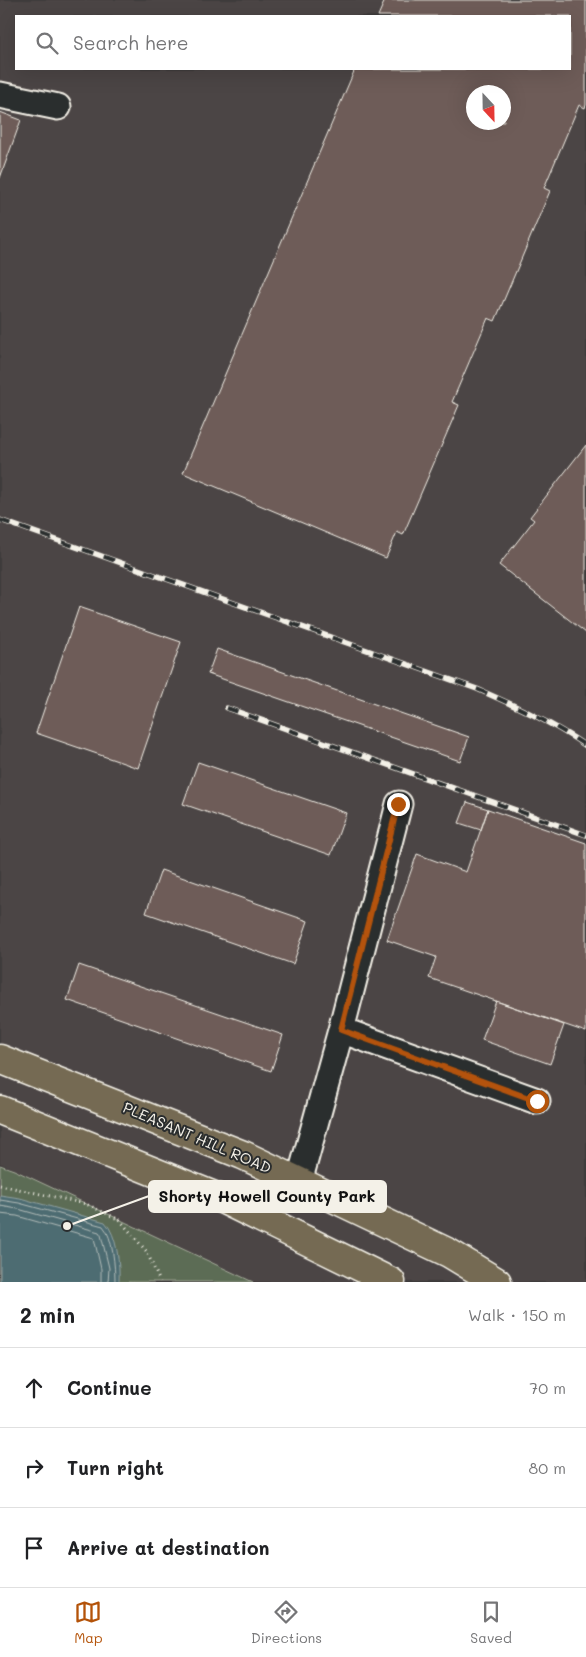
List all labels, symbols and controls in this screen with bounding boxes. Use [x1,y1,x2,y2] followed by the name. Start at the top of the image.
[15,15,571,70] search box
[33,29,61,57] icon: search
[73,30,189,55] text: Search here
[466,85,511,130] north arrow
[387,793,410,816] route end
[526,1090,549,1113] route start
[120,1097,275,1177] street label: PLEASANT HILL ROAD
[149,1181,386,1212] callout: Shorty Howell County Park
[159,1185,375,1206] text: Shorty Howell County Park
[20,1301,75,1328] text: 2 min
[468,1304,566,1325] text: Walk · 150 m
[20,1374,48,1402] icon: ahead
[67,1375,152,1400] text: Continue
[529,1377,566,1398] text: 70 m
[20,1454,48,1482] icon: right
[67,1455,164,1480] text: Turn right
[529,1457,566,1478] text: 80 m
[20,1534,48,1562] icon: arrive
[67,1535,270,1560] text: Arrive at destination
[74,1598,103,1647] tab: Map
[251,1598,322,1647] tab: Directions
[470,1598,512,1647] tab: Saved

